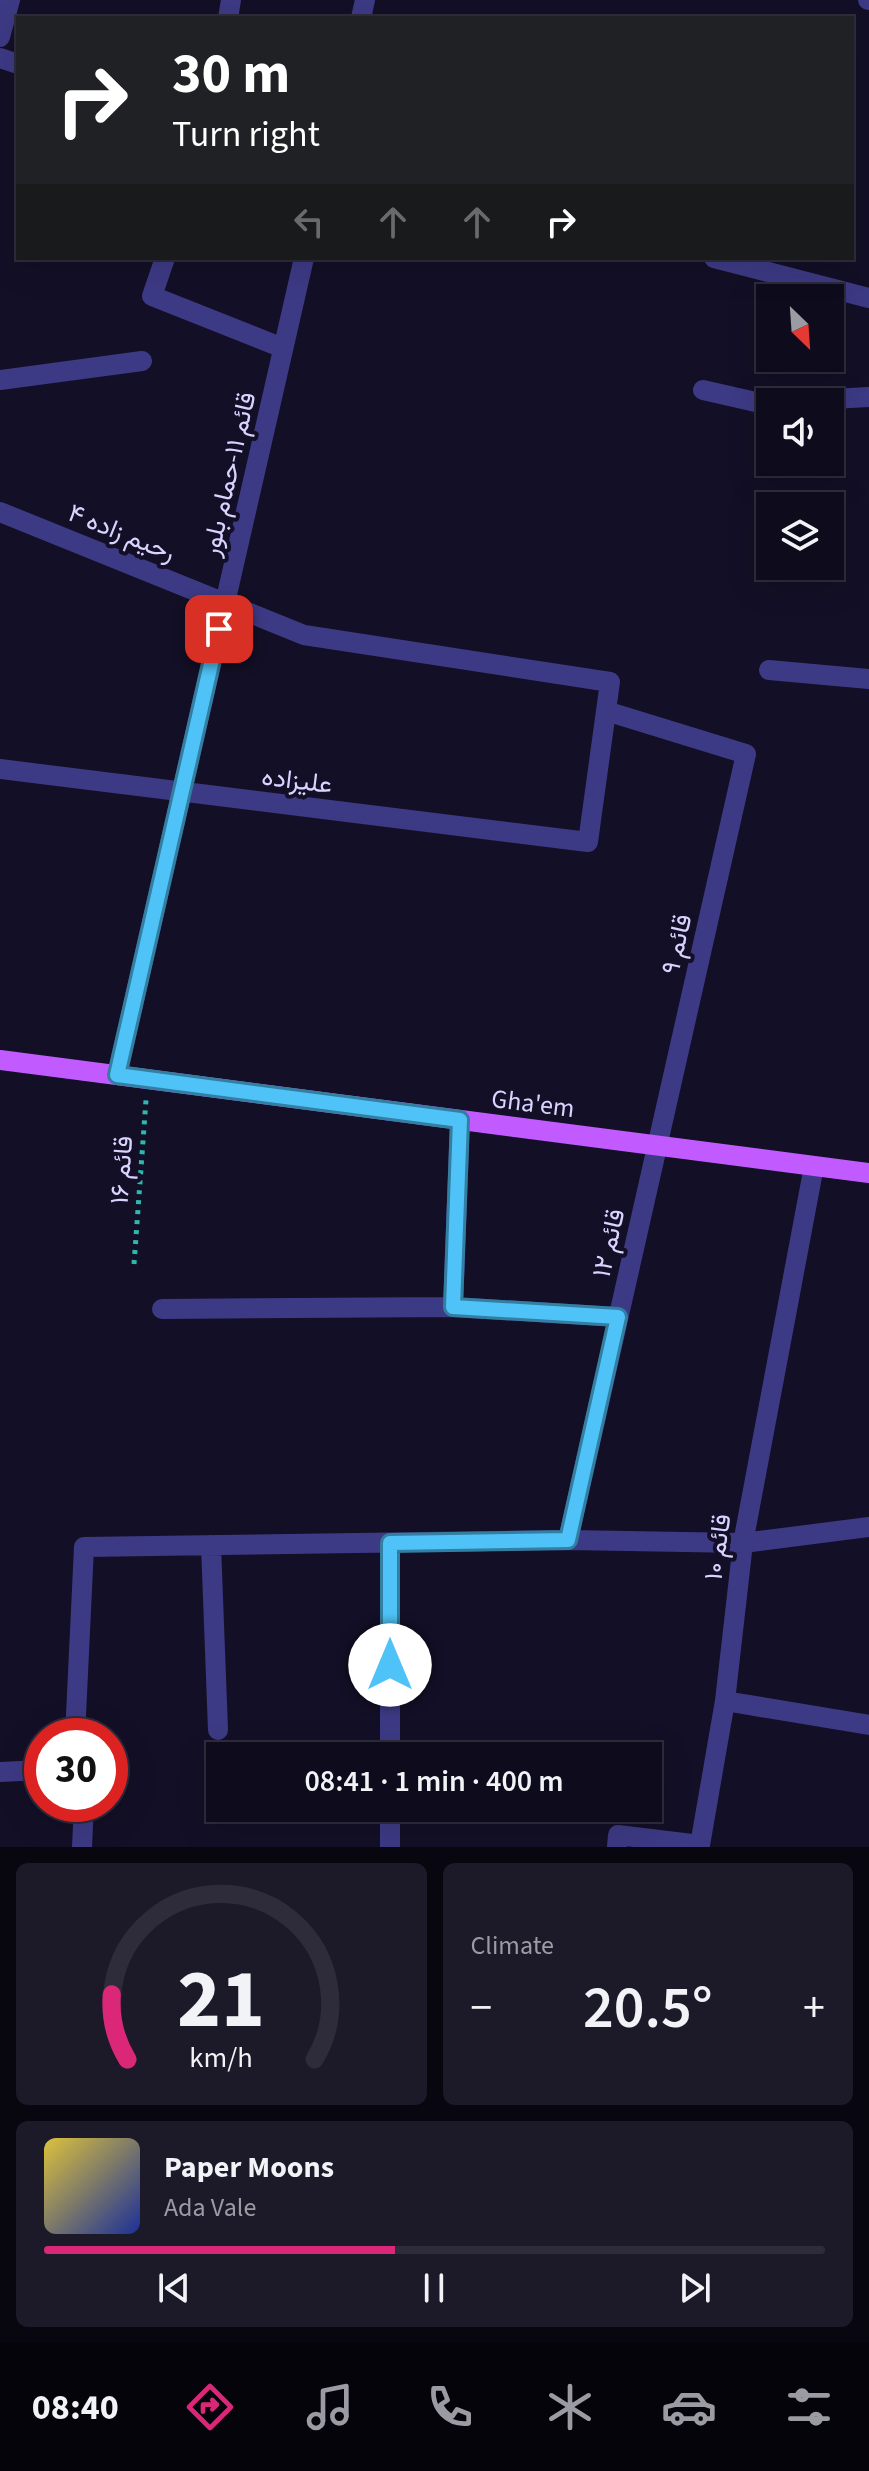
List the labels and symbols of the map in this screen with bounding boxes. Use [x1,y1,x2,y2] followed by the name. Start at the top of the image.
[756,284,844,372] north arrow
[191,388,265,561] street label: قائم ۱۱-حمام بلور
[62,494,181,571] street label: رحیم زاده ۴
[185,595,253,663] pin
[259,758,334,803] street label: علیزاده
[652,910,701,978] street label: قائم ۹
[489,1080,577,1127] street label: Gha'em
[101,1135,142,1205] street label: قائم ۱۶
[583,1205,634,1281] street label: قائم ۱۲
[695,1511,740,1583] street label: قائم ۱۰
[348,1623,432,1707] position arrow
[24,1718,128,1822] speed limit sign: 30

